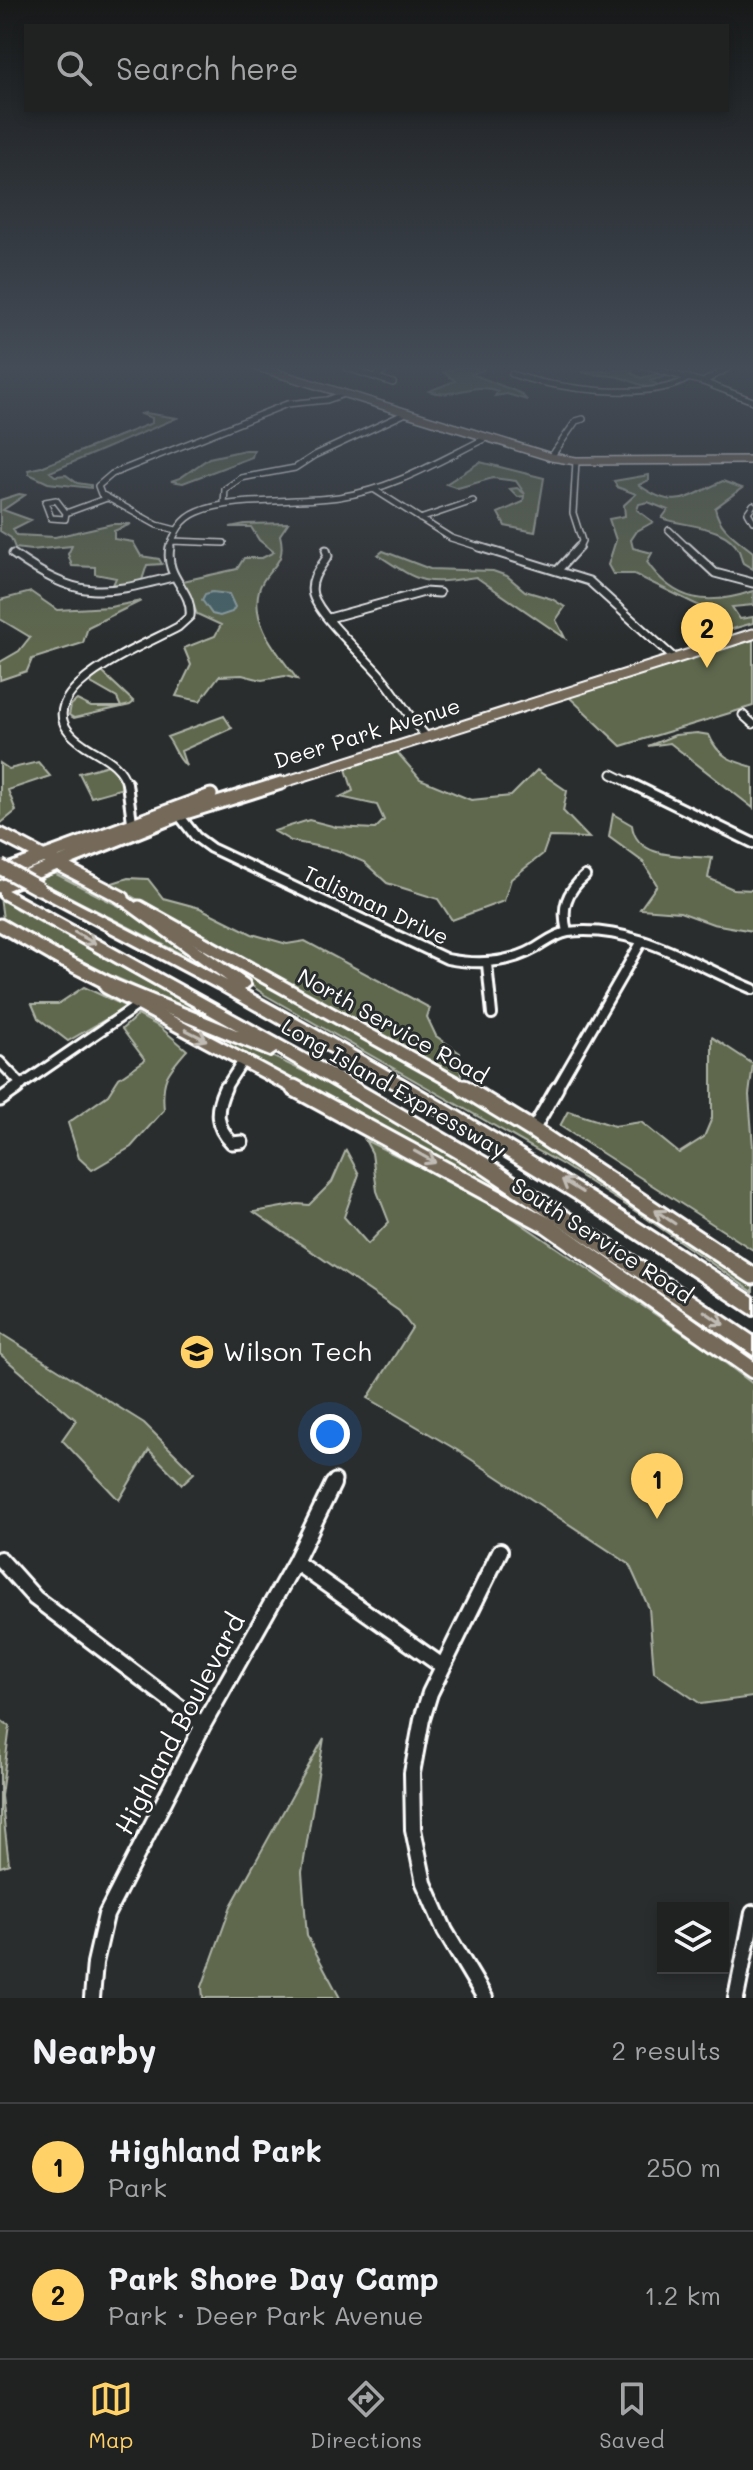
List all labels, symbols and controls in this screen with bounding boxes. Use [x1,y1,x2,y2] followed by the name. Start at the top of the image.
[24,24,729,112] search box
[52,46,96,90] icon: search
[116,48,299,88] text: Search here
[681,602,733,668] pin: 2
[270,690,464,775] street label: Deer Park Avenue
[299,858,454,951] street label: Talisman Drive
[72,931,96,946] one-way arrow
[293,961,494,1090] street label: North Service Road
[277,1011,512,1164] street label: Long Island Expressway
[184,1027,208,1043] one-way arrow
[413,1150,437,1166] one-way arrow
[506,1170,698,1309] street label: South Service Road
[561,1178,583,1195] one-way arrow
[654,1209,676,1226] one-way arrow
[702,1310,724,1326] one-way arrow
[178,1333,216,1371] school or university icon: Wilson Tech
[223,1334,372,1368] place label: Wilson Tech
[310,1414,350,1454] your location
[631,1453,683,1519] pin: 1
[106,1607,252,1840] street label: Highland Boulevard
[657,1902,729,1974] map controls
[657,1902,729,1974] button: layers
[32,2028,157,2073] text: Nearby
[612,2033,721,2067] text: 2 results
[108,2130,322,2170] text: Highland Park
[52,2150,64,2184] text: 1
[646,2150,721,2184] text: 250 m
[108,2170,167,2204] text: Park
[108,2258,439,2298] text: Park Shore Day Camp
[51,2278,65,2312] text: 2
[644,2278,721,2312] text: 1.2 km
[108,2298,424,2332] text: Park · Deer Park Avenue
[89,2377,133,2454] tab: Map
[310,2377,422,2454] tab: Directions
[599,2377,664,2454] tab: Saved

